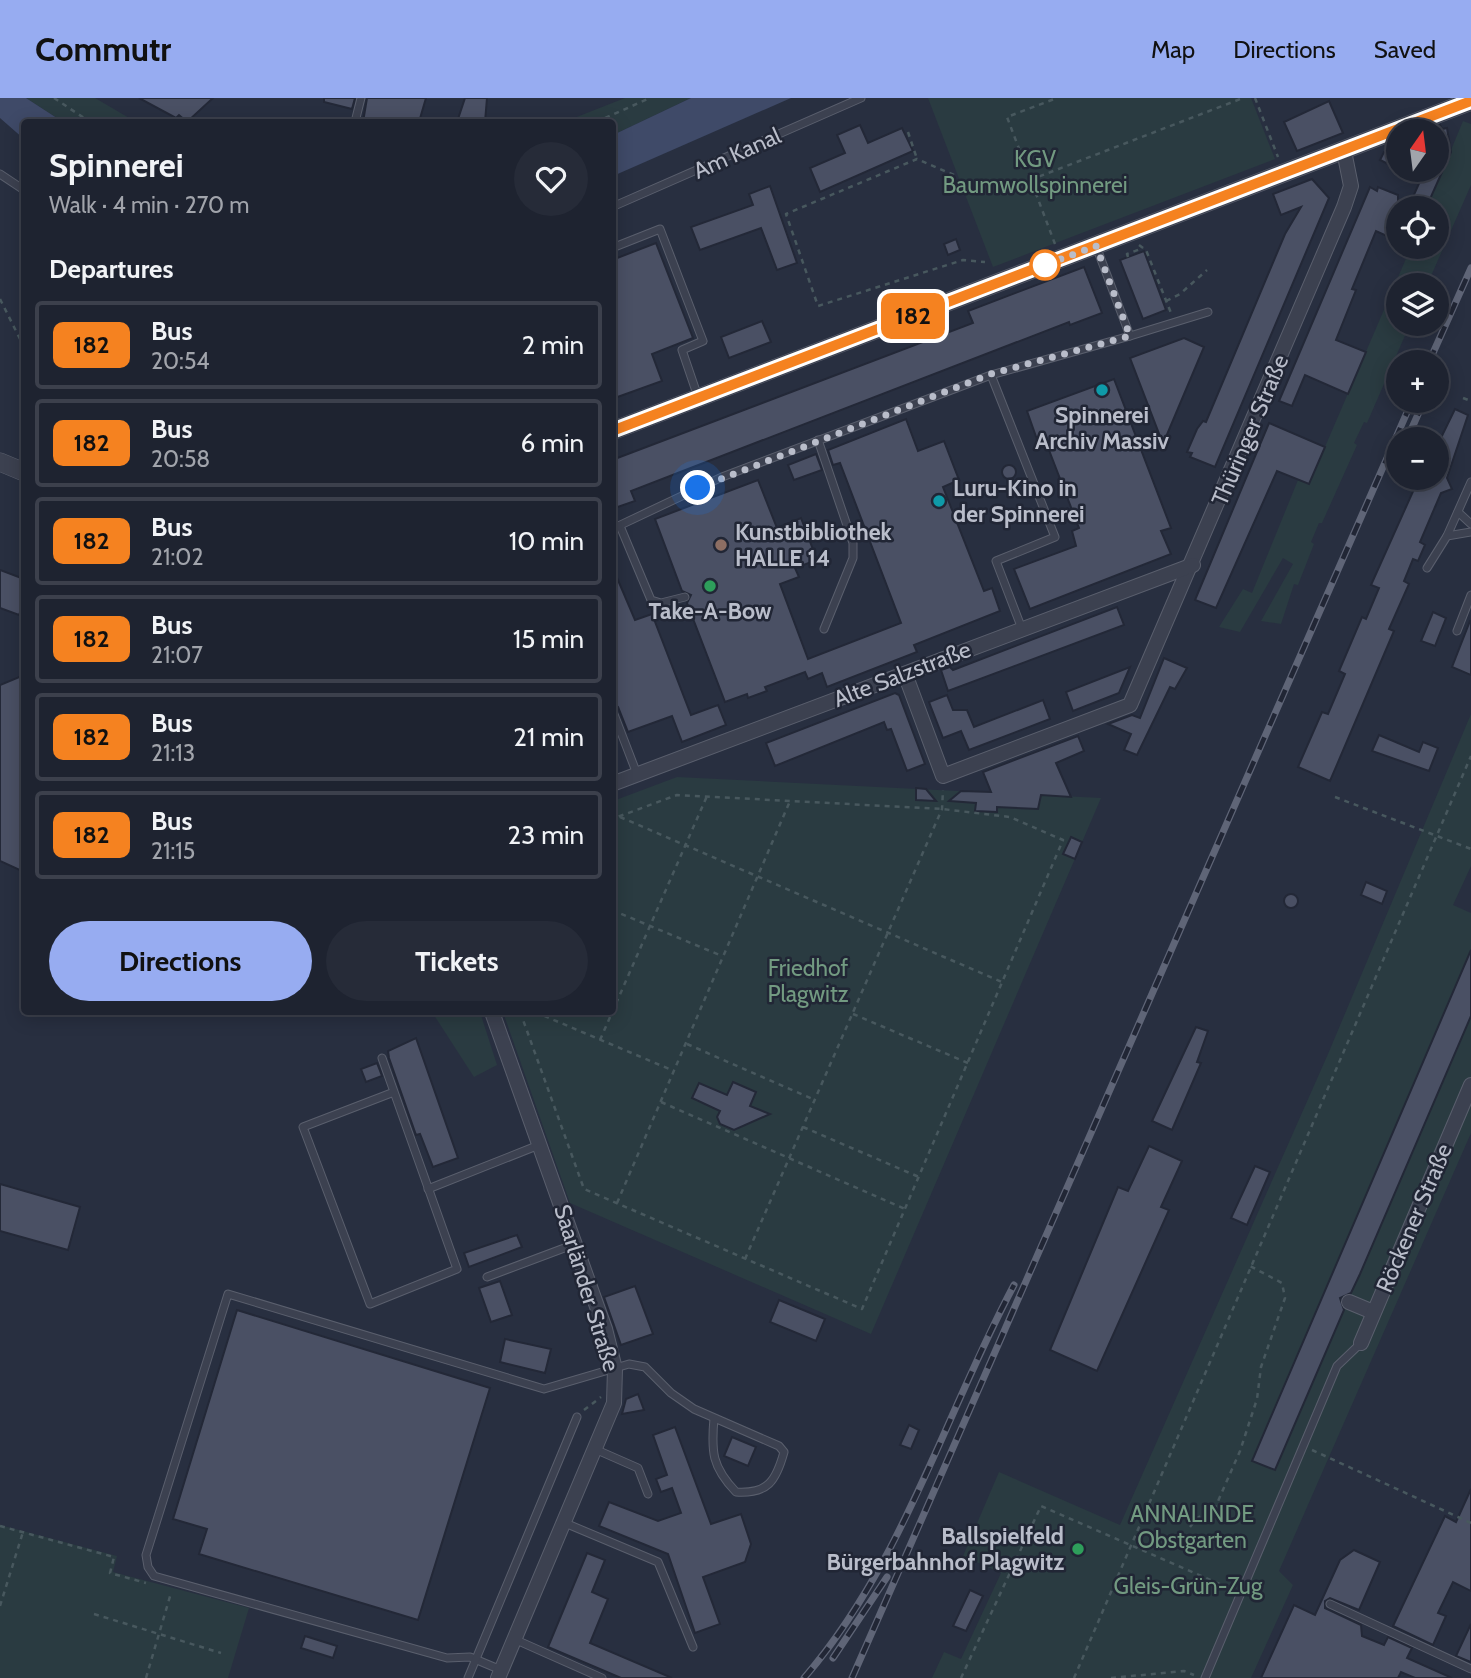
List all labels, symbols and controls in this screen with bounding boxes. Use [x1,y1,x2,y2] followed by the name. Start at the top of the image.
[35,29,171,69] text: Commutr
[1151,35,1195,64] text: Map
[1233,35,1336,64] text: Directions
[1374,35,1436,64] text: Saved
[1386,119,1449,182] north arrow
[1386,119,1449,490] map controls
[689,121,786,185] street label: Am Kanal
[514,142,588,216] button: heart
[49,145,184,185] text: Spinnerei
[942,145,1128,199] park label: KGV Baumwollspinnerei
[49,191,249,219] text: Walk · 4 min · 270 m
[1386,196,1449,259] button: locate
[1030,250,1060,280] unlabelled marker
[49,253,173,285] text: Departures
[1386,273,1449,336] button: layers
[873,293,953,339] line badge: 182
[895,301,931,330] text: 182
[151,315,192,347] text: Bus
[522,329,584,361] text: 2 min
[73,330,110,359] text: 182
[151,347,210,375] text: 20:54
[1206,350,1294,510] street label: Thüringer Straße
[1386,350,1449,413] button: +
[1094,382,1110,398] marker: Spinnerei Archiv Massiv
[1035,401,1170,455] place label: Spinnerei Archiv Massiv
[151,413,192,445] text: Bus
[521,427,584,459] text: 6 min
[1386,427,1449,490] button: −
[73,428,110,457] text: 182
[151,445,210,473] text: 20:58
[680,470,715,505] your location
[953,474,1085,528] place label: Luru-Kino in der Spinnerei
[931,493,947,509] marker: Luru-Kino in der Spinnerei
[151,511,192,543] text: Bus
[735,518,892,572] place label: Kunstbibliothek HALLE 14
[509,525,584,557] text: 10 min
[73,526,110,555] text: 182
[713,537,729,553] marker: Kunstbibliothek HALLE 14
[151,543,203,571] text: 21:02
[702,578,718,594] marker: Take-A-Bow
[648,597,772,625] place label: Take-A-Bow
[151,609,192,641] text: Bus
[513,623,584,655] text: 15 min
[73,624,110,653] text: 182
[829,635,975,713] street label: Alte Salzstraße
[151,641,203,669] text: 21:07
[151,707,192,739] text: Bus
[513,721,584,753] text: 21 min
[73,722,110,751] text: 182
[151,739,195,767] text: 21:13
[151,805,192,837] text: Bus
[508,819,584,851] text: 23 min
[73,820,110,849] text: 182
[151,837,195,865] text: 21:15
[49,921,312,1001] button: Directions
[326,921,588,1001] button: Tickets
[767,954,849,1008] park label: Friedhof Plagwitz
[1370,1139,1458,1297] street label: Röckener Straße
[548,1201,626,1375] street label: Saarländer Straße
[1130,1500,1254,1554] park label: ANNALINDE Obstgarten
[826,1522,1064,1576] place label: Ballspielfeld Bürgerbahnhof Plagwitz
[1070,1541,1086,1557] marker: Ballspielfeld Bürgerbahnhof Plagwitz
[1114,1572,1263,1600] park label: Gleis-Grün-Zug

